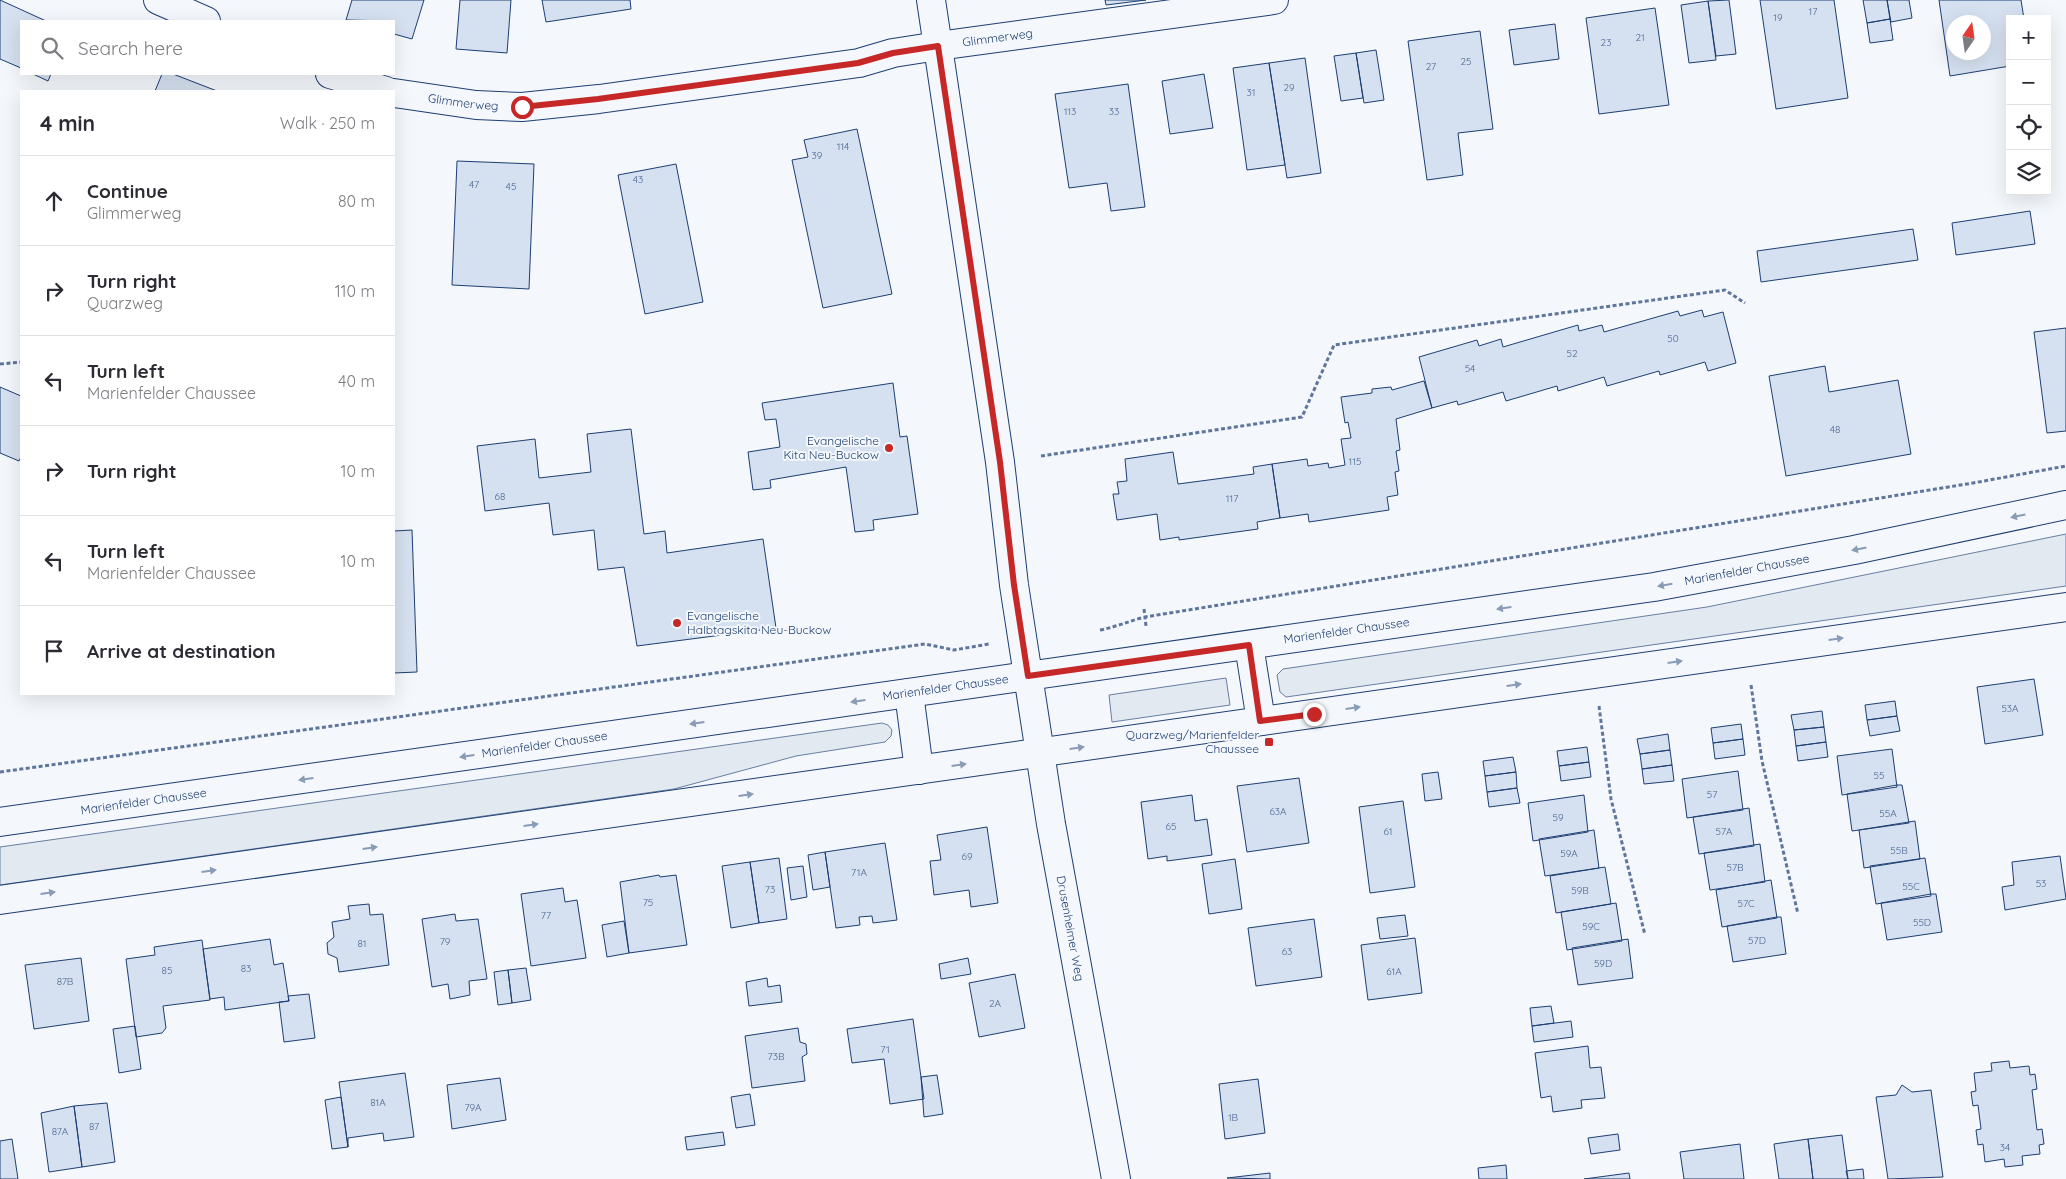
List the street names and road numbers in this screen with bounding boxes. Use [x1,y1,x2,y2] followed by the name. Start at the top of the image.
[961,25,1034,50] street label: Glimmerweg
[427,90,499,113] street label: Glimmerweg
[1683,550,1811,588] street label: Marienfelder Chaussee
[1283,614,1411,647] street label: Marienfelder Chaussee
[882,671,1010,704] street label: Marienfelder Chaussee
[481,728,609,760] street label: Marienfelder Chaussee
[80,785,208,817] street label: Marienfelder Chaussee
[1054,874,1088,982] street label: Drusenheimer Weg

